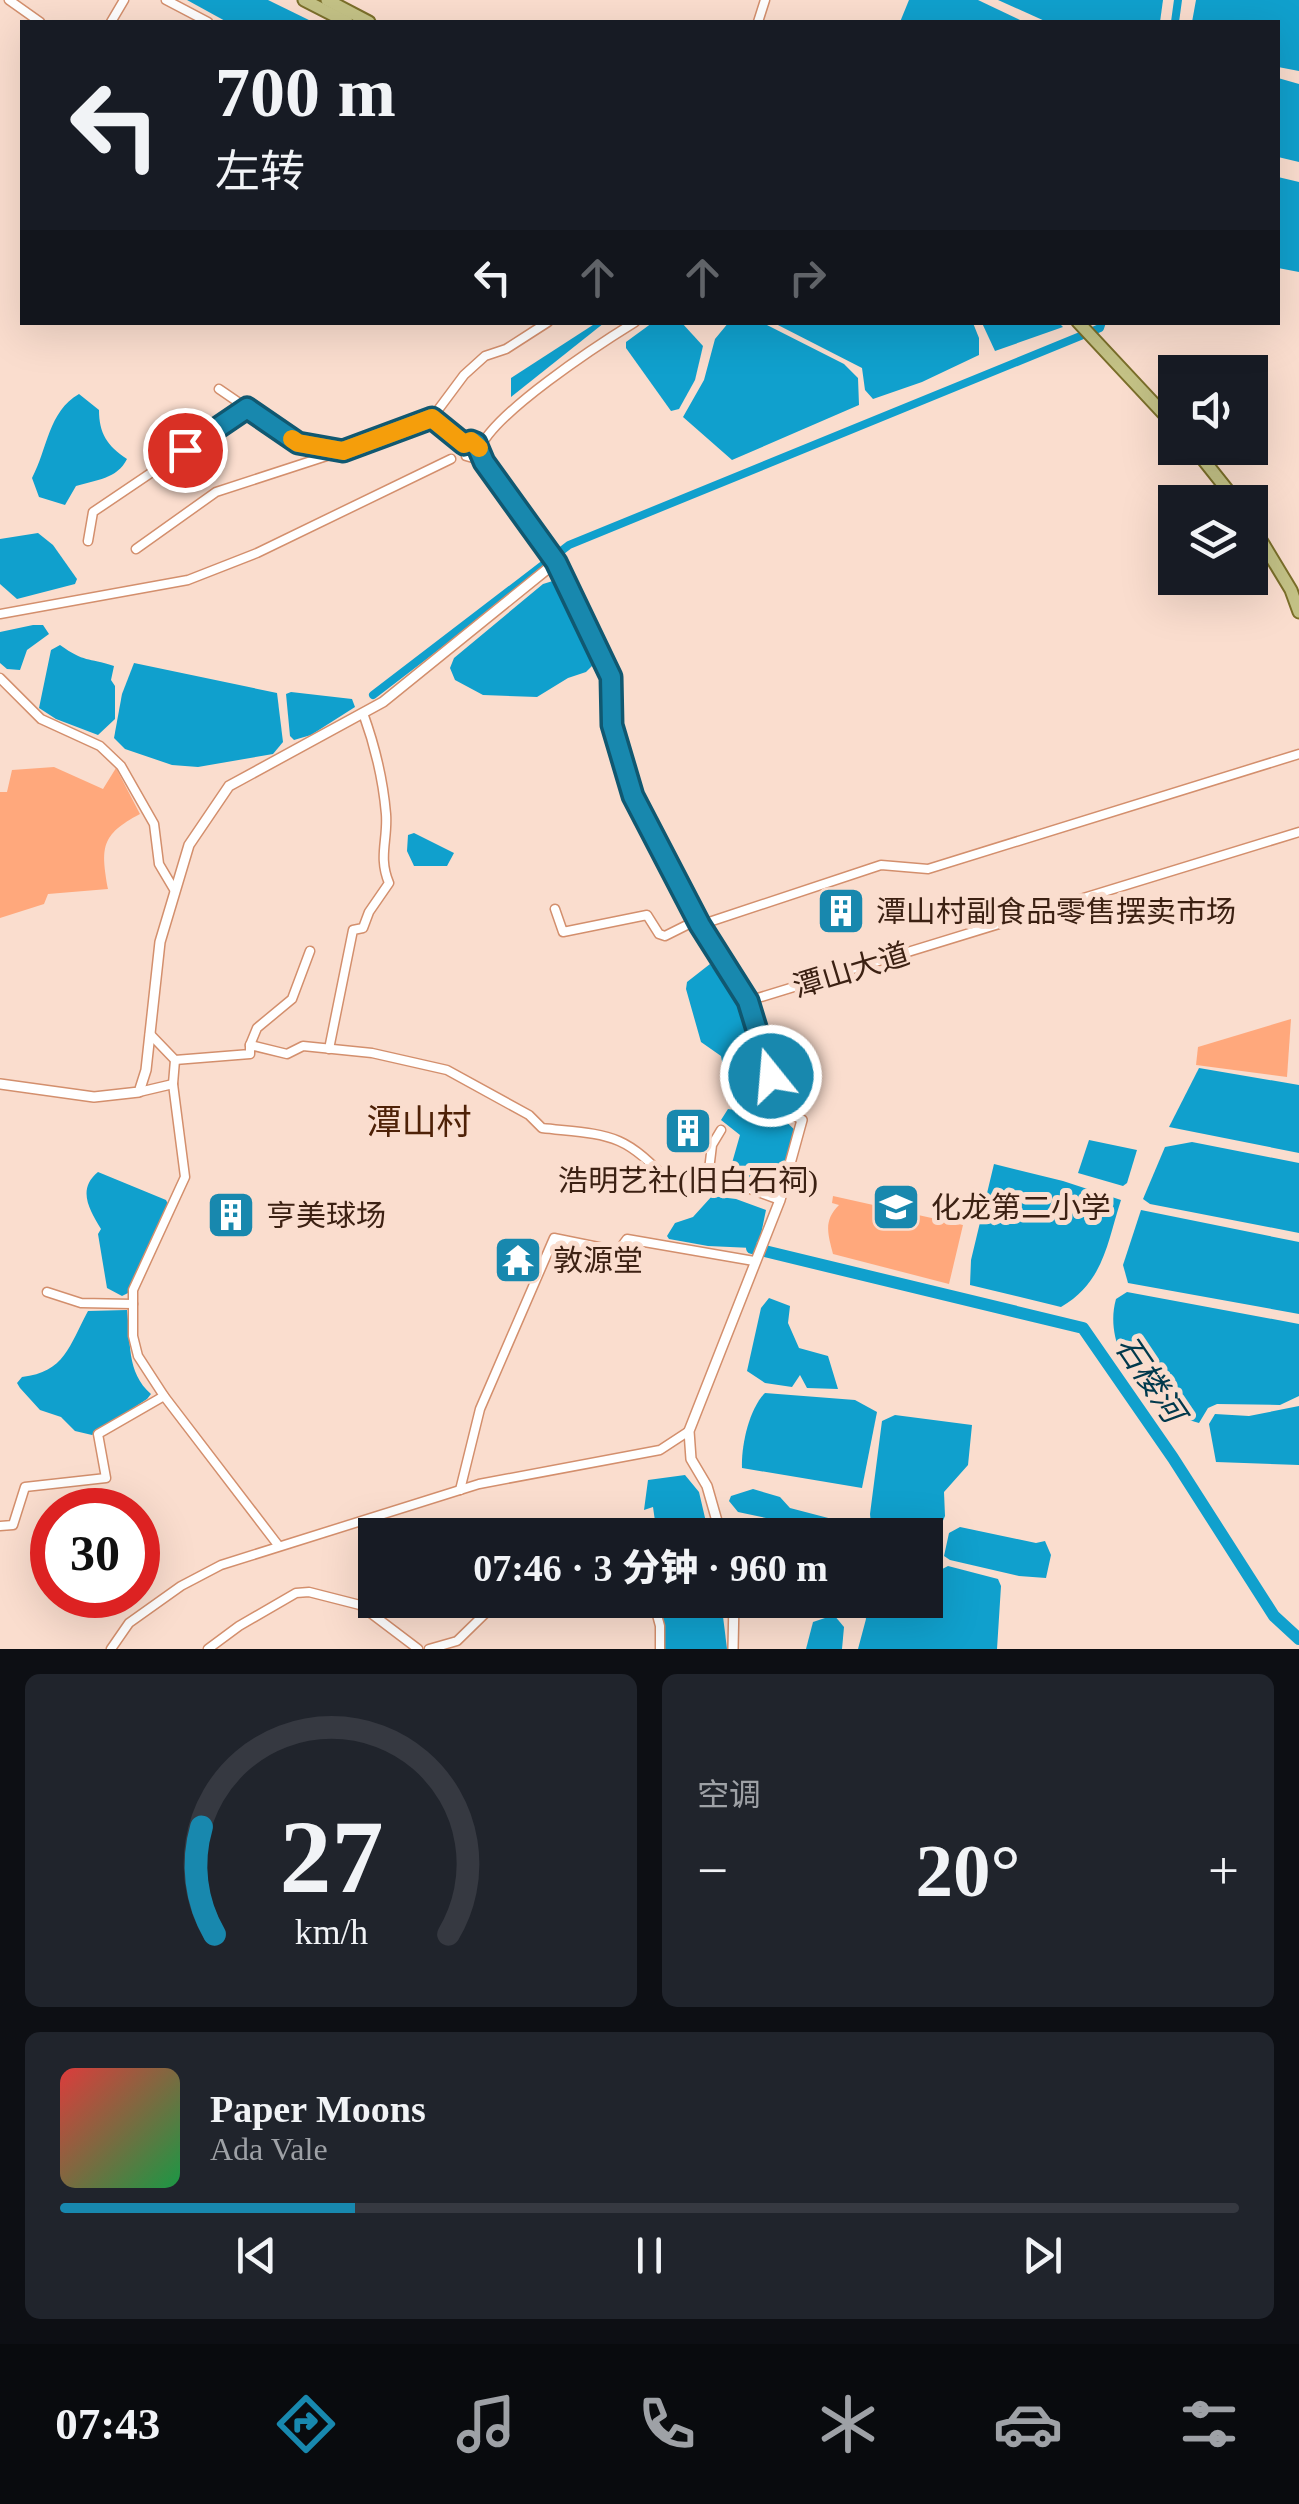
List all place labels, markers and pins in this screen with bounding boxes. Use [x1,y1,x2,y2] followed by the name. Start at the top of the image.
[143,408,228,493] pin
[815,885,867,937] building icon: 潭山村副食品零售摆卖市场
[876,895,1236,928] place label: 潭山村副食品零售摆卖市场
[662,1105,714,1157] building icon: 浩明艺社(旧白石祠)
[558,1164,818,1198] place label: 浩明艺社(旧白石祠)
[870,1181,922,1233] school or university icon: 化龙第二小学
[205,1189,257,1241] building icon: 亨美球场
[931,1191,1111,1224] place label: 化龙第二小学
[266,1199,386,1232] place label: 亨美球场
[492,1234,544,1286] temple icon: 敦源堂
[553,1244,643,1277] place label: 敦源堂

